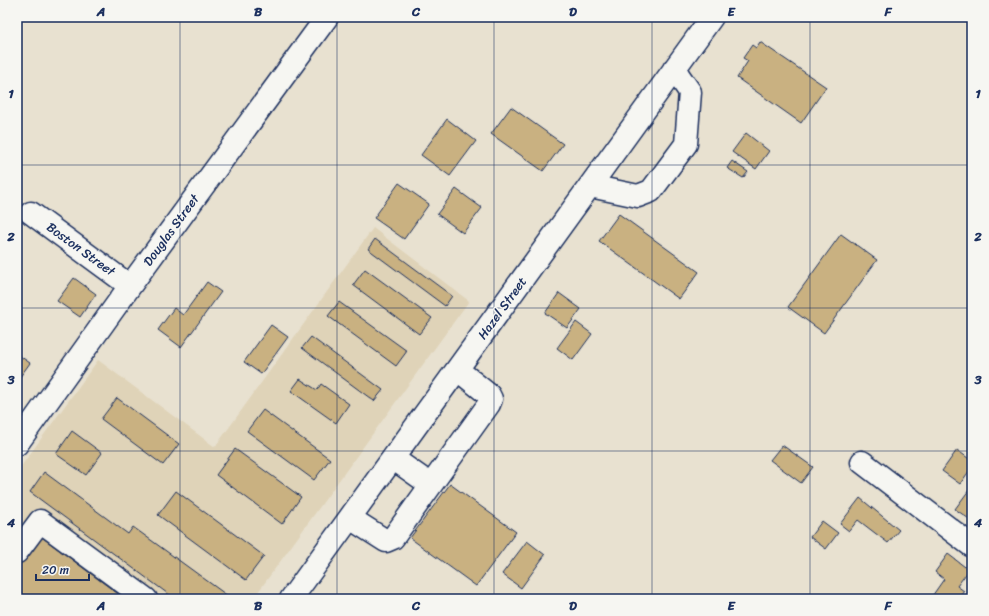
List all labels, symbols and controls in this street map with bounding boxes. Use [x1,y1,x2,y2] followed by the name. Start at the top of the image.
[96,0,105,23] text: A
[254,0,263,23] text: B
[411,0,421,23] text: C
[569,0,577,23] text: D
[727,0,736,23] text: E
[883,0,892,23] text: F
[8,82,14,105] text: 1
[975,82,981,105] text: 1
[137,188,206,271] street label: Douglas Street
[42,216,121,283] street label: Boston Street
[6,225,15,248] text: 2
[973,225,982,248] text: 2
[471,271,533,344] street label: Hazel Street
[6,368,15,391] text: 3
[973,368,982,391] text: 3
[6,511,16,534] text: 4
[973,511,983,534] text: 4
[36,556,89,582] scale bar
[42,559,69,581] text: 20 m
[96,594,105,616] text: A
[254,594,263,616] text: B
[411,594,421,616] text: C
[569,594,577,616] text: D
[727,594,736,616] text: E
[883,594,892,616] text: F

